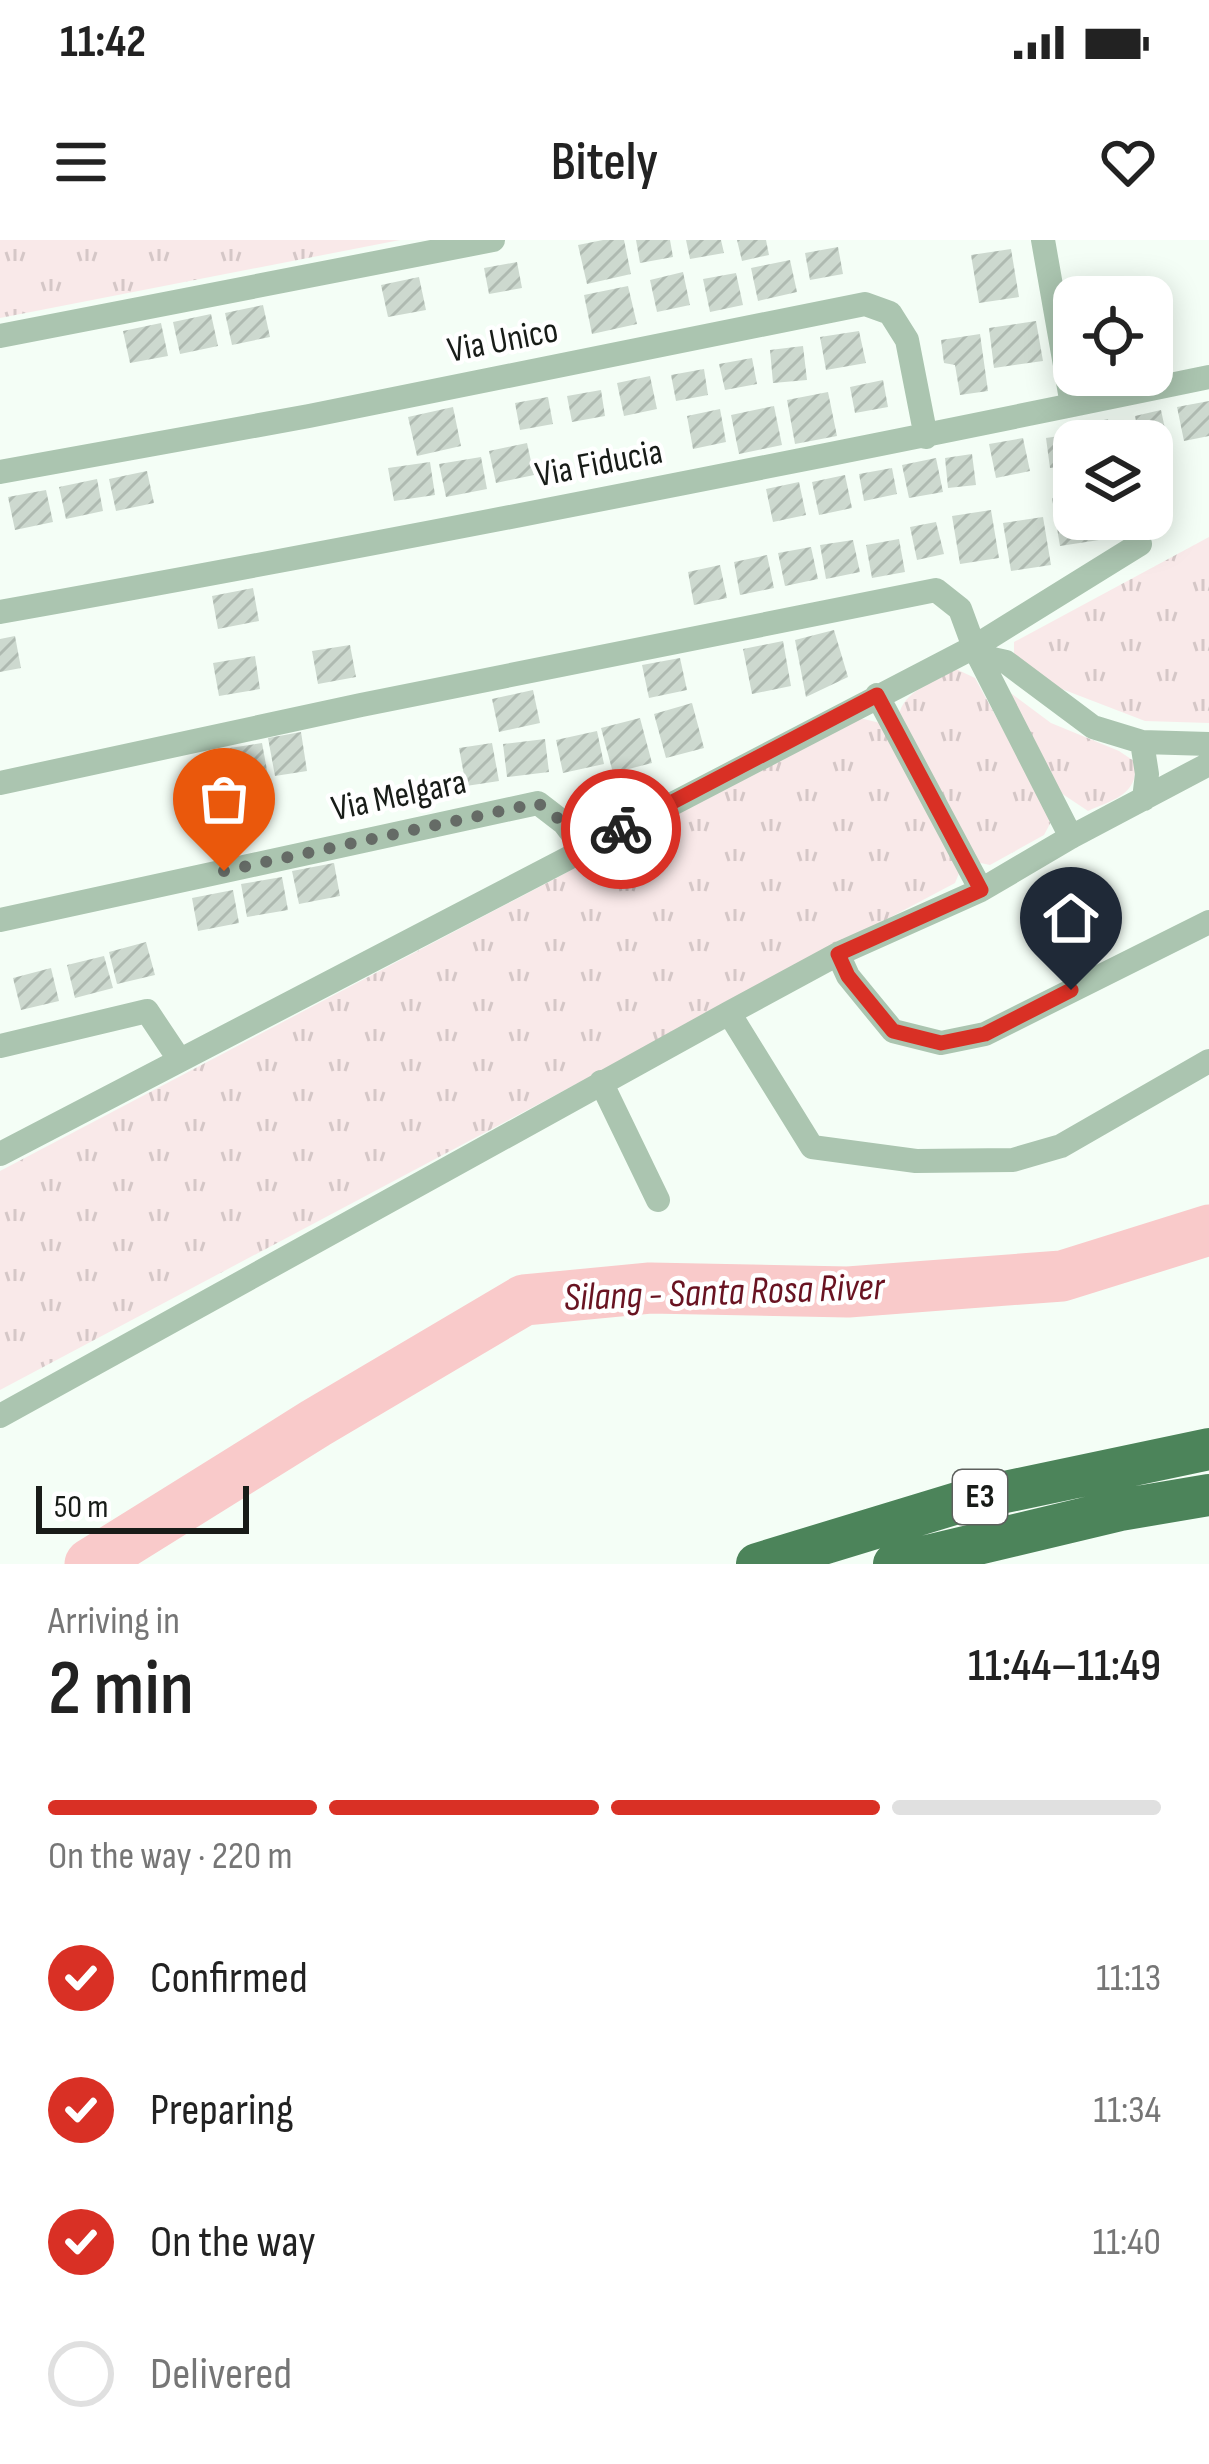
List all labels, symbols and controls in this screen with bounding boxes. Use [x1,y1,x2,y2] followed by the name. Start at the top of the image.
[60,15,146,70] text: 11:42
[48,129,114,195] icon: menu
[1095,129,1161,195] icon: heart
[551,130,658,195] text: Bitely
[1053,276,1173,540] map controls
[1053,276,1173,396] button: locate
[444,309,562,373] street label: Via Unico
[1053,420,1173,540] button: layers
[532,431,666,497] street label: Via Fiducia
[173,748,275,871] pin
[328,761,470,831] street label: Via Melgara
[191,766,257,832] icon: bag
[561,769,681,889] courier
[588,796,654,862] icon: bike
[1020,867,1122,990] pin
[1038,885,1104,951] icon: home
[563,1264,887,1322] water label: Silang - Santa Rosa River
[953,1470,1007,1524] road number: E3
[36,1480,249,1533] scale bar
[54,1487,108,1527] text: 50 m
[48,1598,180,1645] text: Arriving in
[968,1639,1161,1694] text: 11:44–11:49
[48,1643,194,1736] text: 2 min
[48,1833,293,1880] text: On the way · 220 m
[48,1945,114,2011] icon: check
[150,1951,308,2006] text: Confirmed
[1096,1955,1161,2002] text: 11:13
[48,2077,114,2143] icon: check
[150,2083,294,2138] text: Preparing
[1094,2087,1161,2134] text: 11:34
[48,2209,114,2275] icon: check
[150,2215,316,2270] text: On the way
[1093,2219,1161,2266] text: 11:40
[150,2347,292,2402] text: Delivered

